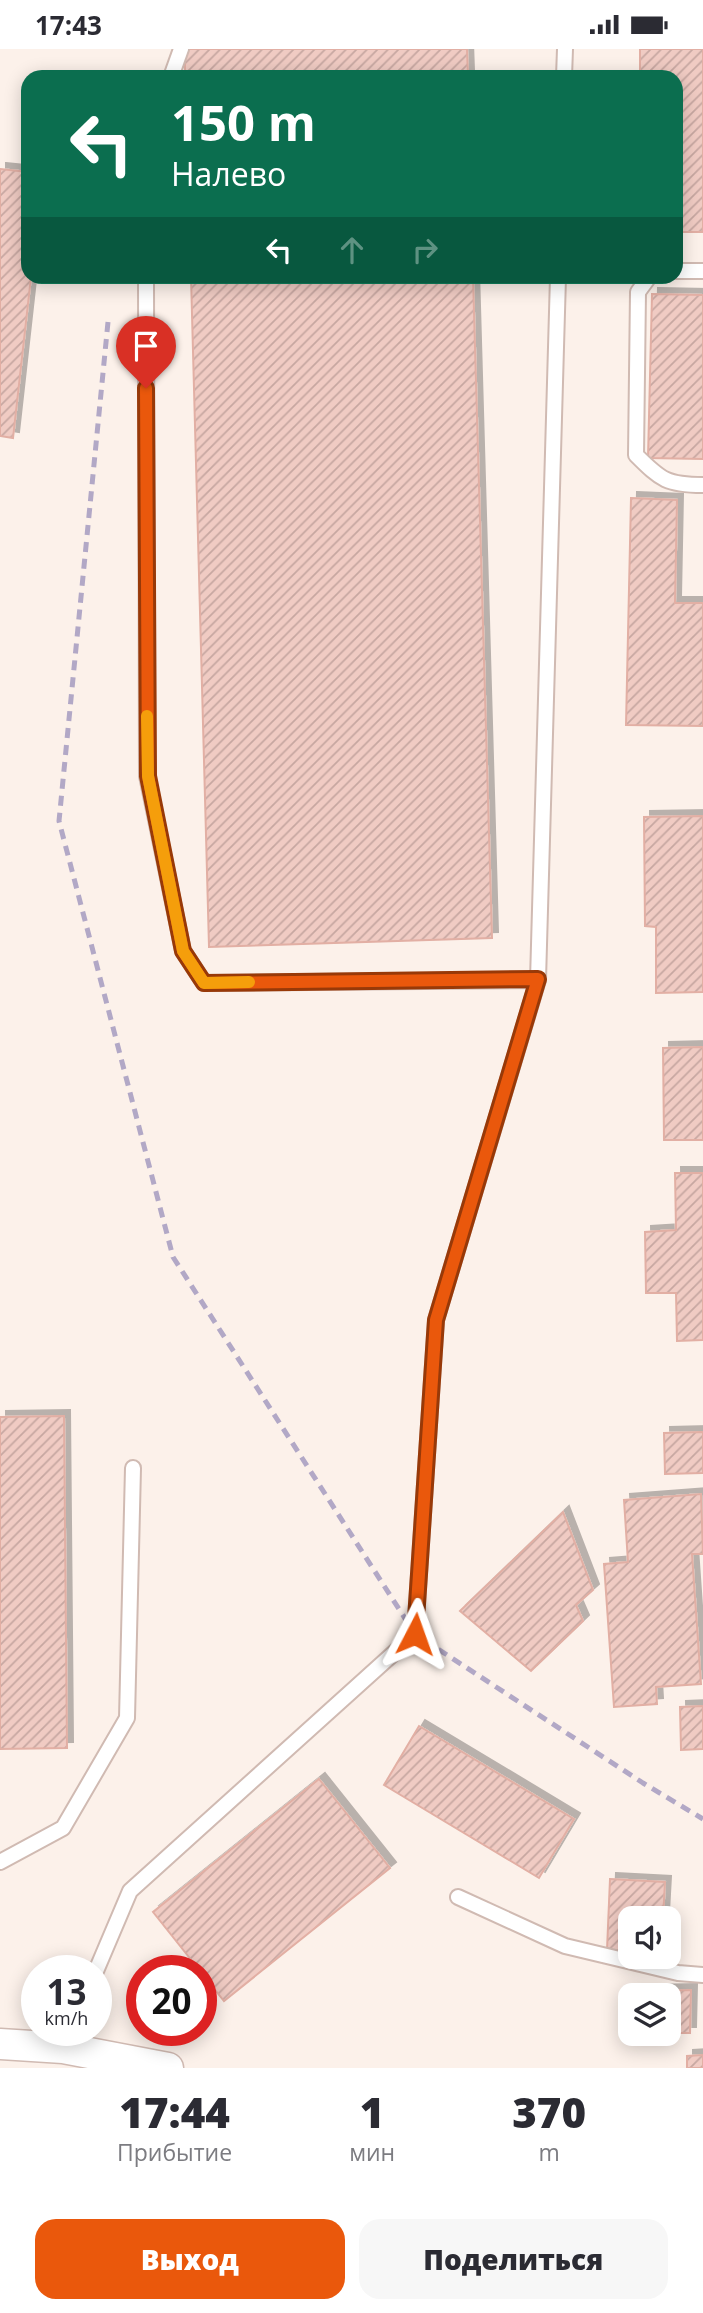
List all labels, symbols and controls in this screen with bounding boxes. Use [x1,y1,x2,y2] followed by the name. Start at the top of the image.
[35,7,102,43] text: 17:43
[171,89,316,155] text: 150 m
[56,98,147,189] icon: left
[171,152,286,195] text: Налево
[260,231,298,269] icon: left
[333,231,371,269] icon: ahead
[406,231,444,269] icon: right
[116,316,176,388] pin
[127,327,165,365] icon: arrive
[378,1597,452,1671] position arrow
[618,1906,681,2046] map controls
[618,1906,681,1969] button: sound
[126,1955,217,2046] speed limit sign: 20
[46,1968,87,2015] text: 13
[618,1983,681,2046] button: layers
[45,2006,88,2030] text: km/h
[119,2083,230,2140] text: 17:44
[360,2083,384,2140] text: 1
[512,2083,586,2140] text: 370
[117,2136,232,2168] text: Прибытие
[349,2136,395,2168] text: мин
[538,2136,560,2168] text: m
[35,2219,345,2299] button: Выход
[359,2219,668,2299] button: Поделиться

